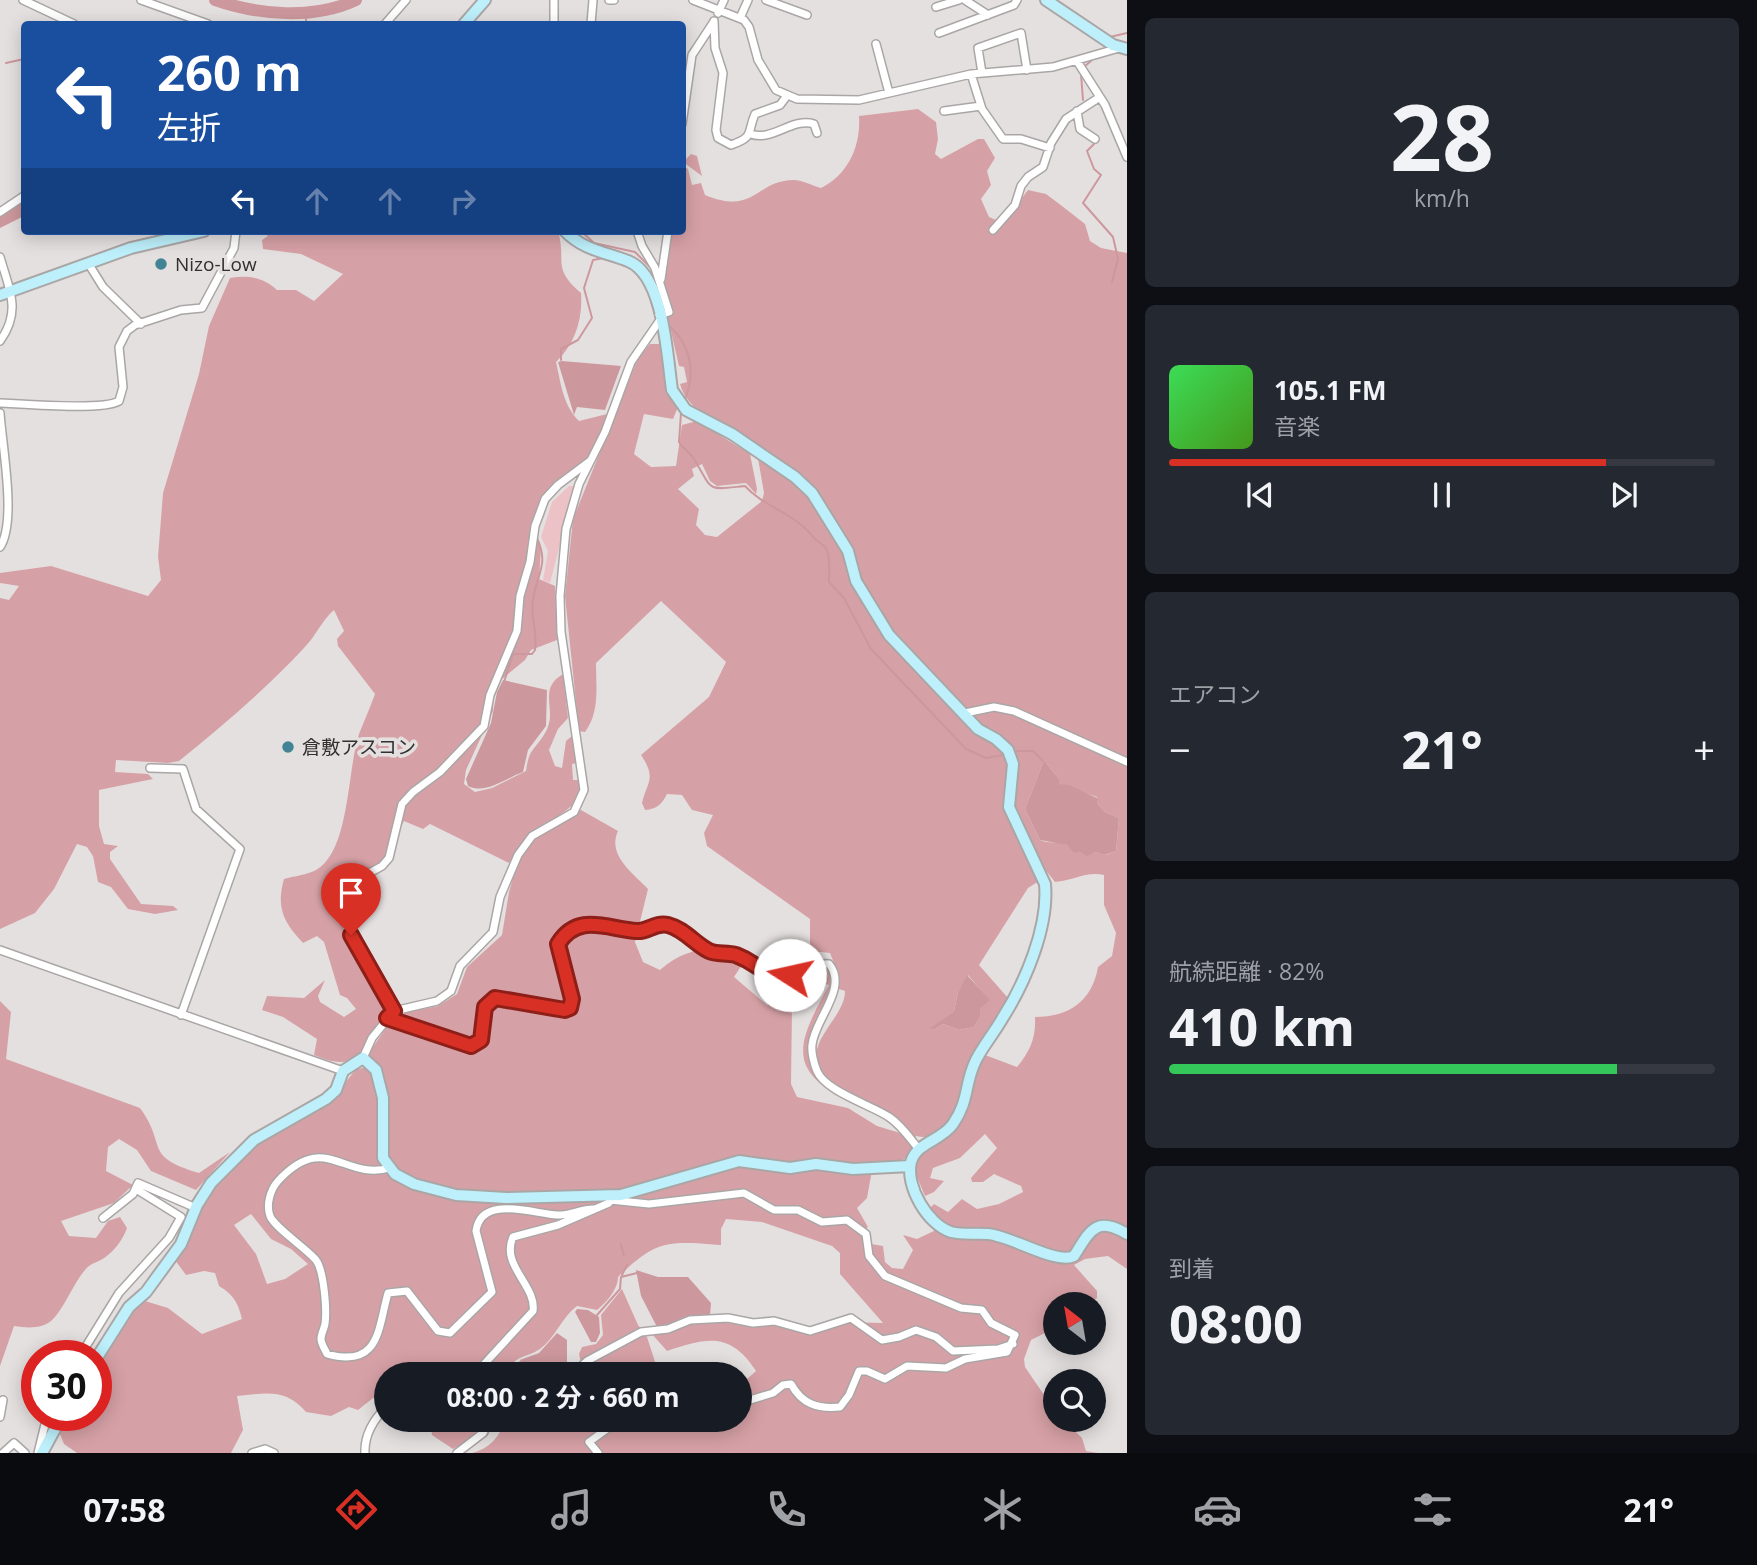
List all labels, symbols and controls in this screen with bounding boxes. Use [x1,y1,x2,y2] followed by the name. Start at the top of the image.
[157,39,302,105] text: 260 m
[42,49,133,140] icon: left
[1390,74,1494,198] text: 28
[157,105,221,148] text: 左折
[225,182,263,220] icon: left
[298,182,336,220] icon: ahead
[371,182,409,220] icon: ahead
[444,182,482,220] icon: right
[1414,182,1470,214] text: km/h
[175,251,257,277] place label: Nizo-Low
[153,256,169,272] marker: Nizo-Low
[1274,372,1386,408] text: 105.1 FM
[1274,410,1320,442] text: 音楽
[1241,476,1279,514] icon: previous
[1423,476,1461,514] icon: pause
[1605,476,1643,514] icon: next
[1169,678,1261,710] text: エアコン
[1401,713,1483,784] text: 21°
[1169,723,1191,775] text: −
[1693,723,1715,775] text: +
[302,734,416,760] place label: 倉敷アスコン
[280,739,296,755] marker: 倉敷アスコン
[321,863,381,935] pin
[332,874,370,912] icon: arrive
[753,938,827,1012] position arrow
[1169,955,1324,987] text: 航続距離 · 82%
[1169,990,1355,1061] text: 410 km
[1169,1252,1215,1284] text: 到着
[1169,1287,1303,1358] text: 08:00
[1043,1292,1106,1354] north arrow
[1043,1292,1106,1432] map controls
[21,1340,112,1431] speed limit sign: 30
[1043,1369,1106,1432] button: search
[446,1379,680,1415] text: 08:00 · 2 分 · 660 m
[332,1485,381,1534] icon: directions
[547,1485,596,1534] icon: music
[762,1485,811,1534] icon: phone
[978,1485,1027,1534] icon: climate
[1193,1485,1242,1534] icon: car
[1408,1485,1457,1534] icon: filters
[83,1488,165,1531] text: 07:58
[1624,1488,1674,1531] text: 21°

